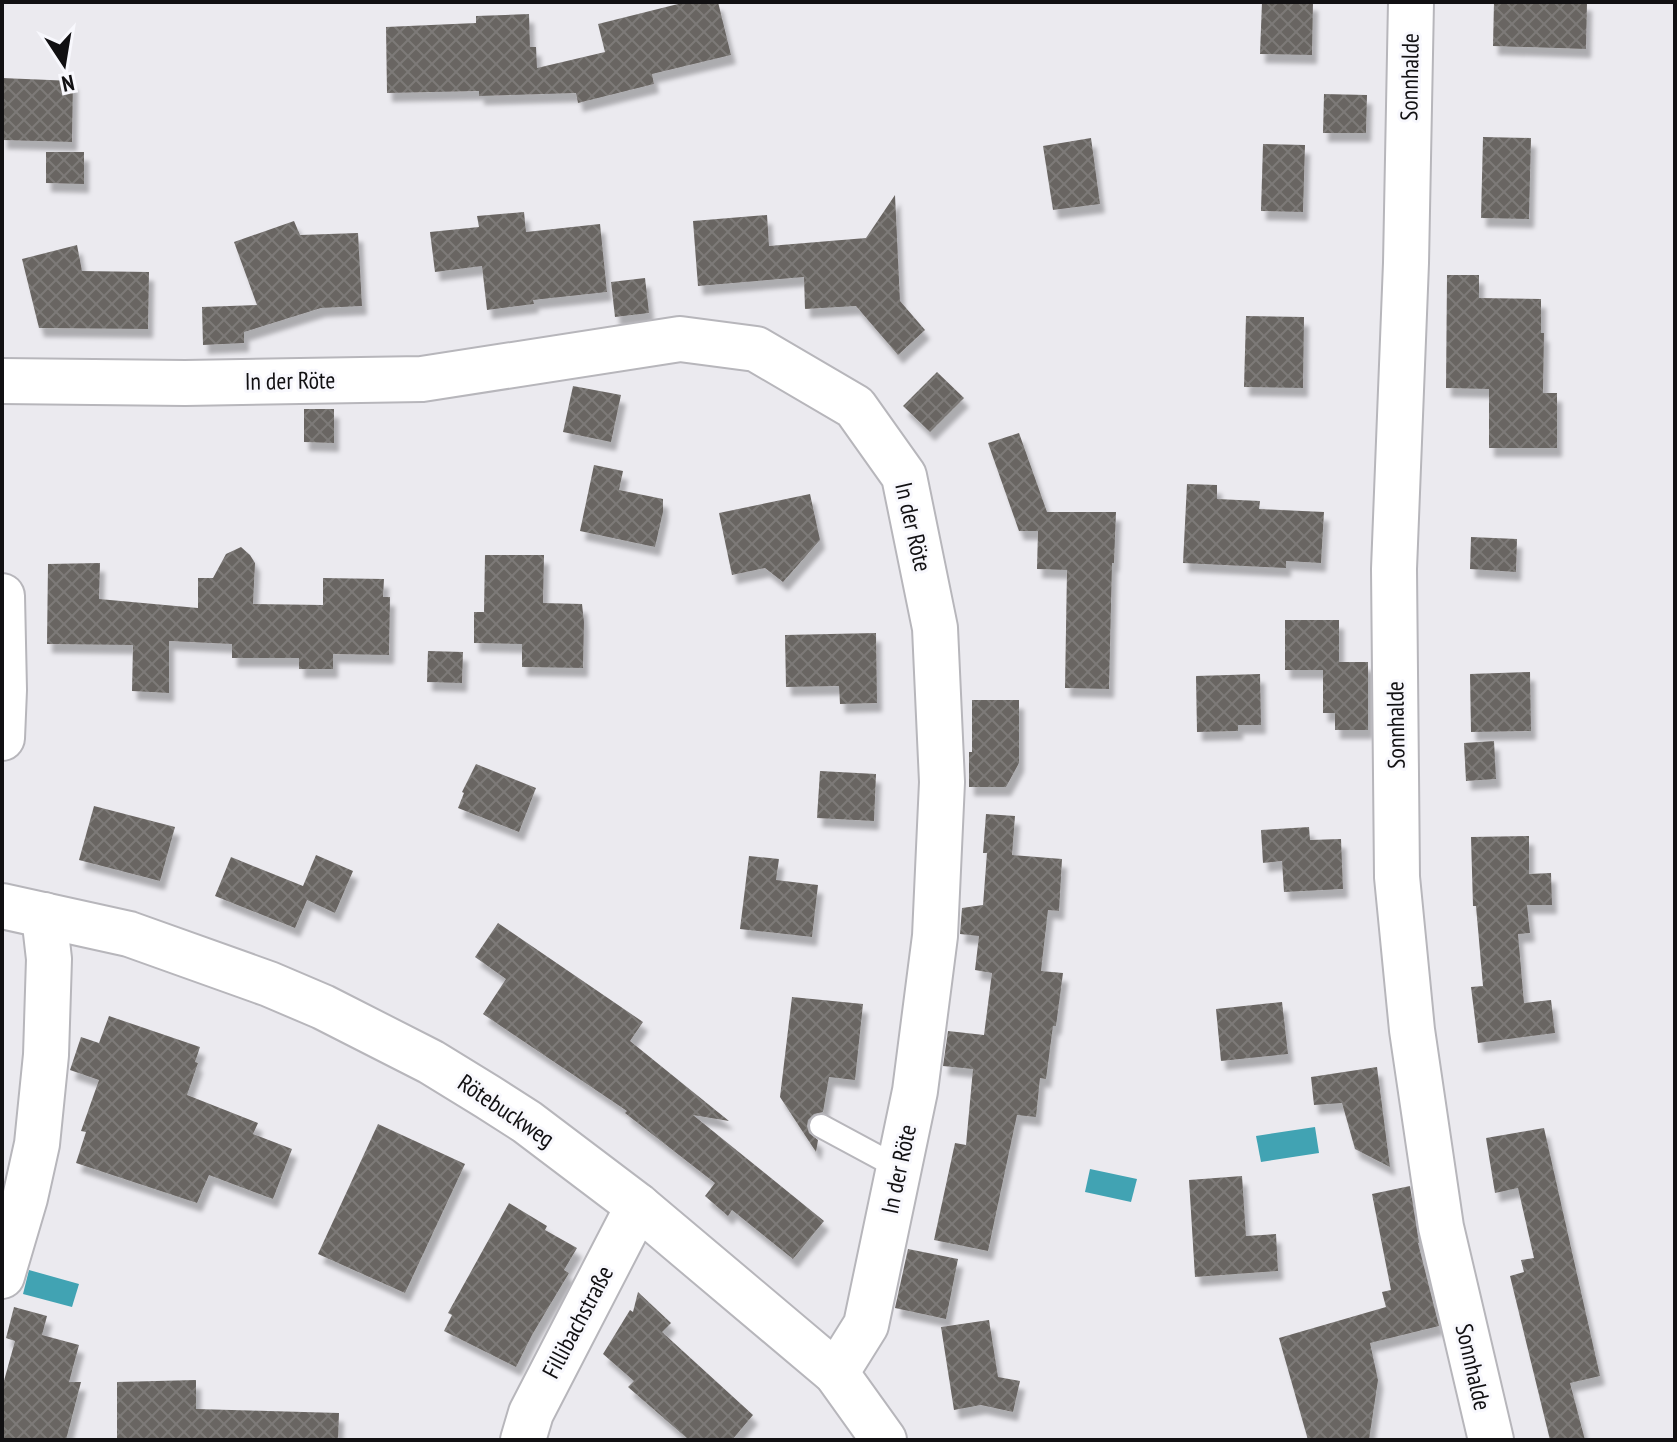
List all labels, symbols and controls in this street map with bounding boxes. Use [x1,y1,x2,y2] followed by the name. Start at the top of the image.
[24,24,104,104] north arrow
[1393,33,1426,121] street label: Sonnhalde
[59,69,77,98] text: N
[244,364,335,397] street label: In der Röte
[888,479,939,574] street label: In der Röte
[1379,681,1412,769] street label: Sonnhalde
[452,1067,561,1154] street label: Rötebuckweg
[874,1121,923,1216] street label: In der Röte
[535,1260,620,1383] street label: Fillibachstraße
[1449,1321,1498,1413] street label: Sonnhalde

